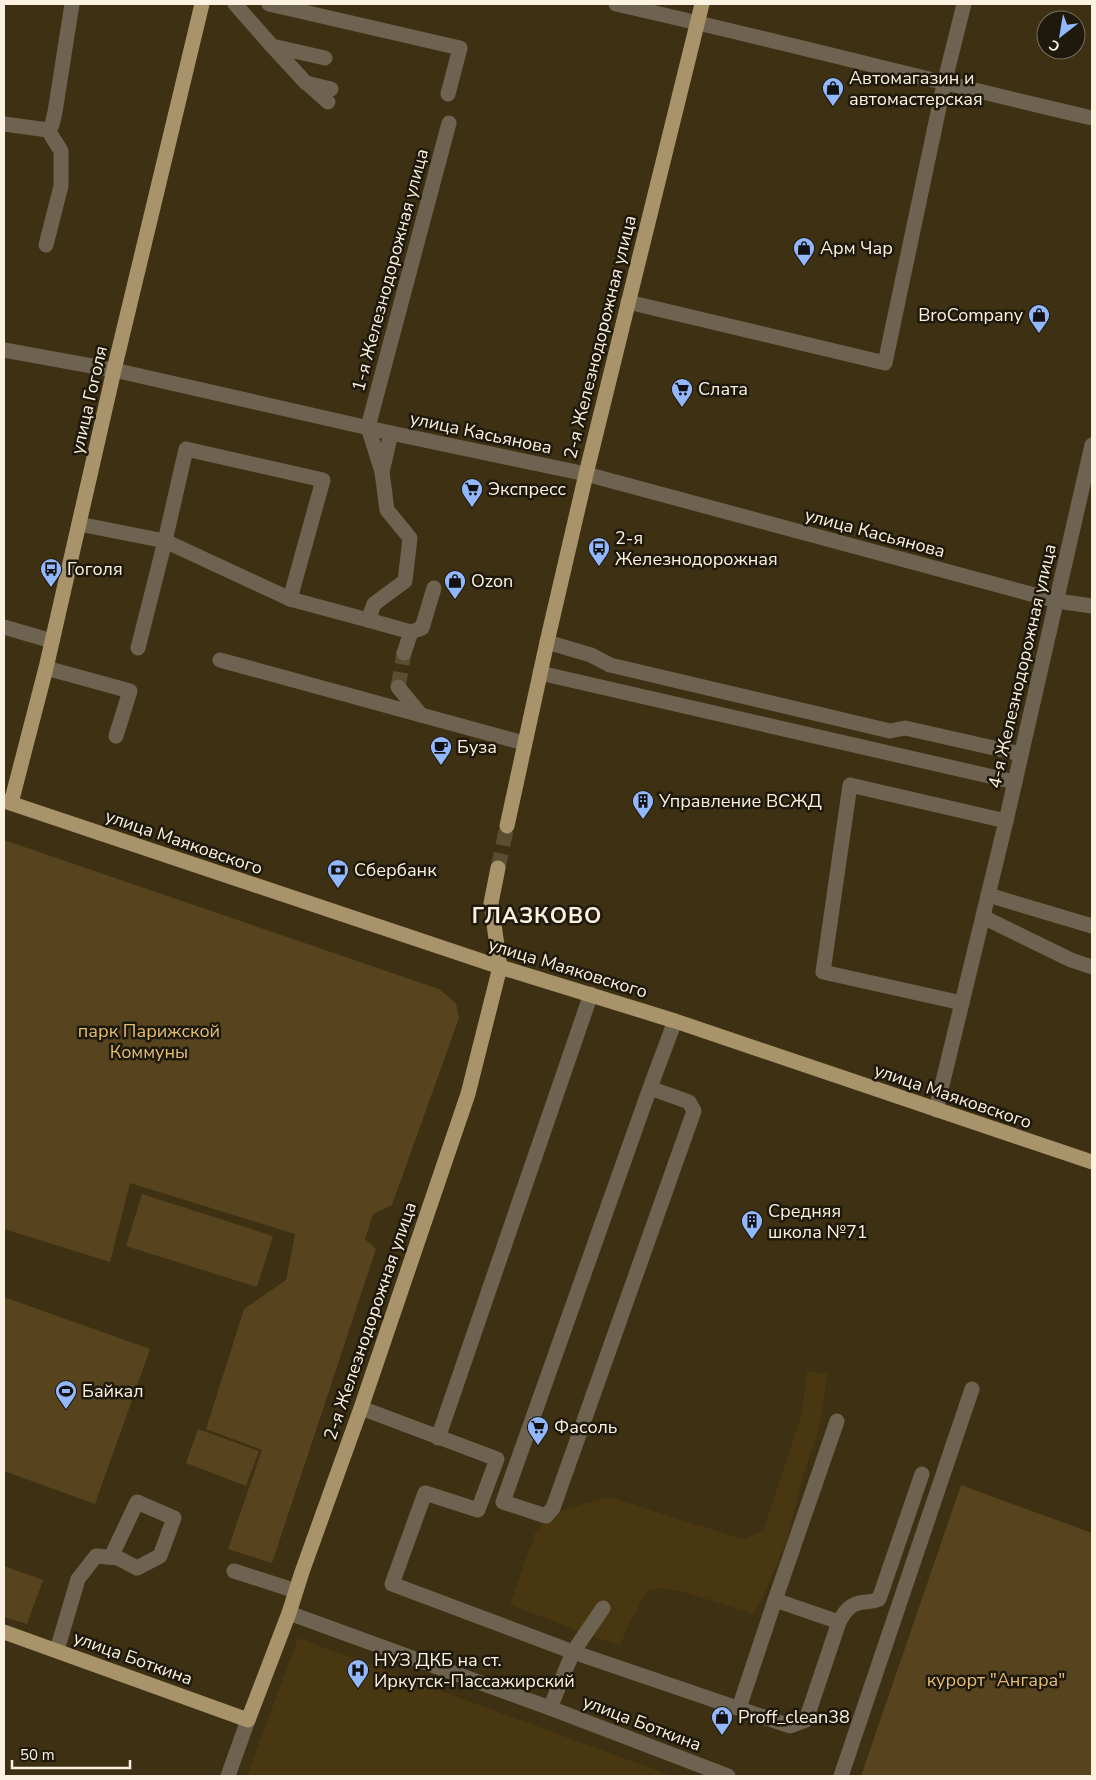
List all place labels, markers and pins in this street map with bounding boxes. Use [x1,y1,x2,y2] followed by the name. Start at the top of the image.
[849,66,983,111] place label: Автомагазин и автомастерская
[821,76,845,107] shop icon: Автомагазин и автомастерская
[792,236,816,267] shop icon: Арм Чар
[820,236,893,260] place label: Арм Чар
[918,303,1024,327] place label: BroCompany
[1027,303,1051,334] shop icon: BroCompany
[670,377,694,408] supermarket icon: Слата
[698,377,748,401] place label: Слата
[460,477,484,508] supermarket icon: Экспресс
[488,477,567,501] place label: Экспресс
[615,526,778,571] place label: 2-я Железнодорожная
[587,536,611,567] bus stop icon: 2-я Железнодорожная
[39,557,63,588] bus stop icon: Гоголя
[67,557,123,581] place label: Гоголя
[443,569,467,600] shop icon: Ozon
[471,569,513,593] place label: Ozon
[429,735,453,766] cafe icon: Буза
[457,735,497,759] place label: Буза
[631,789,655,820] building icon: Управление ВСЖД
[658,789,822,813] place label: Управление ВСЖД
[326,858,350,889] bank icon: Сбербанк
[354,858,437,882] place label: Сбербанк
[768,1199,868,1244] place label: Средняя школа №71
[740,1209,764,1240] building icon: Средняя школа №71
[54,1379,78,1410] sports icon: Байкал
[82,1379,144,1403] place label: Байкал
[526,1415,550,1446] supermarket icon: Фасоль
[554,1415,617,1439] place label: Фасоль
[374,1648,575,1693] place label: НУЗ ДКБ на ст. Иркутск-Пассажирский
[346,1658,370,1689] hospital icon: НУЗ ДКБ на ст. Иркутск-Пассажирский
[710,1705,734,1736] shop icon: Proff_clean38
[738,1705,850,1729] place label: Proff_clean38

